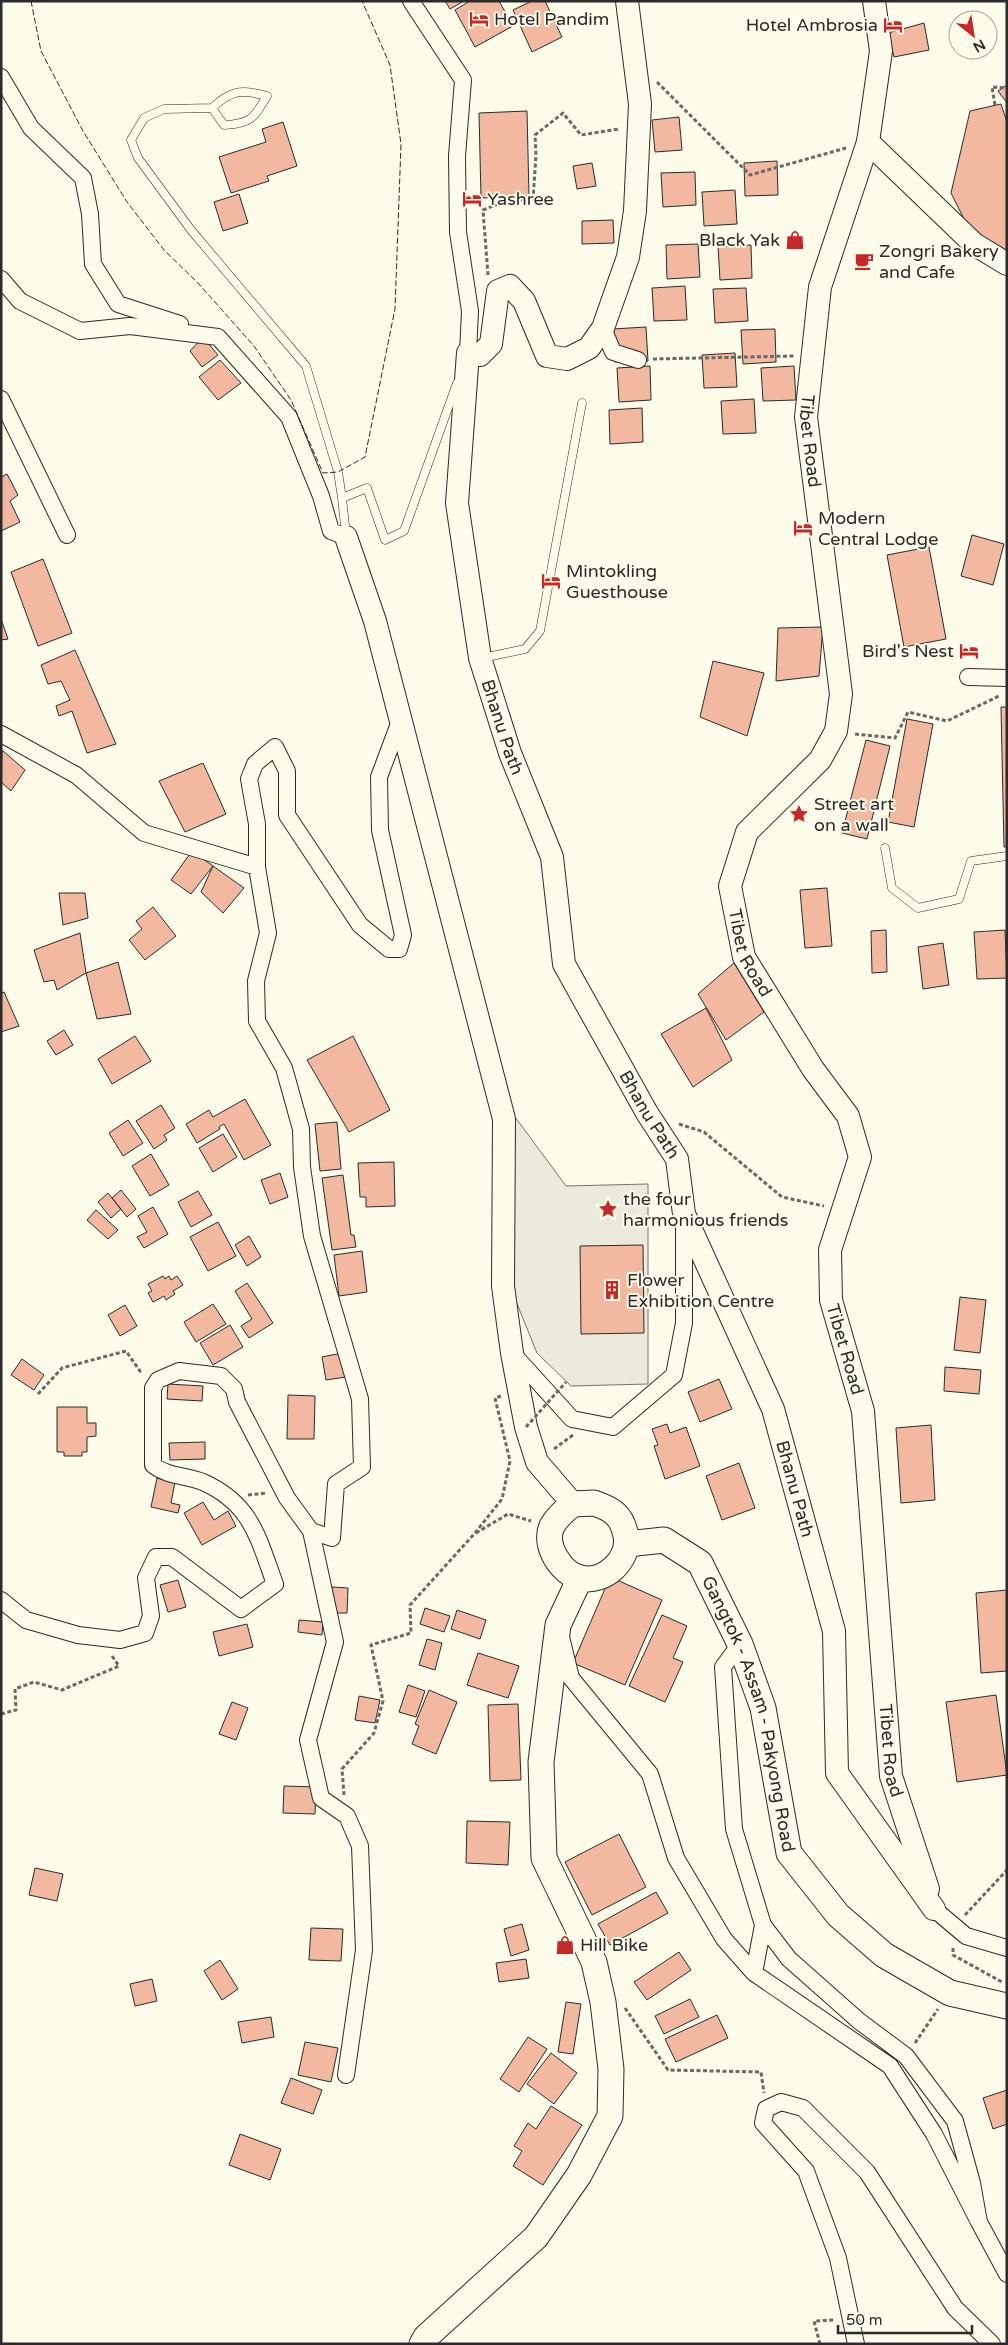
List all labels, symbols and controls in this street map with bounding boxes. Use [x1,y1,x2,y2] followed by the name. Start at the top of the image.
[468,8,490,30] hotel icon: Hotel Pandim
[494,8,609,30] place label: Hotel Pandim
[948,10,998,60] north arrow
[746,14,878,36] place label: Hotel Ambrosia
[882,14,904,36] hotel icon: Hotel Ambrosia
[970,36,988,56] text: N
[461,188,483,210] hotel icon: Yashree
[487,188,554,210] place label: Yashree
[699,229,780,251] place label: Black Yak
[784,229,806,251] shop icon: Black Yak
[879,240,999,283] place label: Zongri Bakery and Cafe
[853,250,875,272] cafe icon: Zongri Bakery and Cafe
[795,393,826,489] street label: Tibet Road
[818,507,938,550] place label: Modern Central Lodge
[792,517,814,539] hotel icon: Modern Central Lodge
[566,560,668,603] place label: Mintokling Guesthouse
[540,570,562,592] hotel icon: Mintokling Guesthouse
[862,640,954,662] place label: Bird's Nest
[958,640,980,662] hotel icon: Bird's Nest
[476,677,529,778] street label: Bhanu Path
[814,793,894,836] place label: Street art on a wall
[788,803,810,825] place icon: Street art on a wall
[724,907,777,1001] street label: Tibet Road
[614,1066,685,1163] street label: Bhanu Path
[623,1188,789,1231] place label: the four harmonious friends
[597,1198,619,1220] place icon: the four harmonious friends
[627,1269,774,1312] place label: Flower Exhibition Centre
[601,1279,623,1301] building icon: Flower Exhibition Centre
[822,1301,869,1397] street label: Tibet Road
[771,1438,819,1540] street label: Bhanu Path
[697,1572,800,1854] street label: Gangtok - Assam - Pakyong Road
[875,1703,908,1800] street label: Tibet Road
[554,1934,576,1956] shop icon: Hill Bike
[580,1934,648,1956] place label: Hill Bike
[838,2302,972,2334] scale bar
[846,2311,883,2329] text: 50 m

